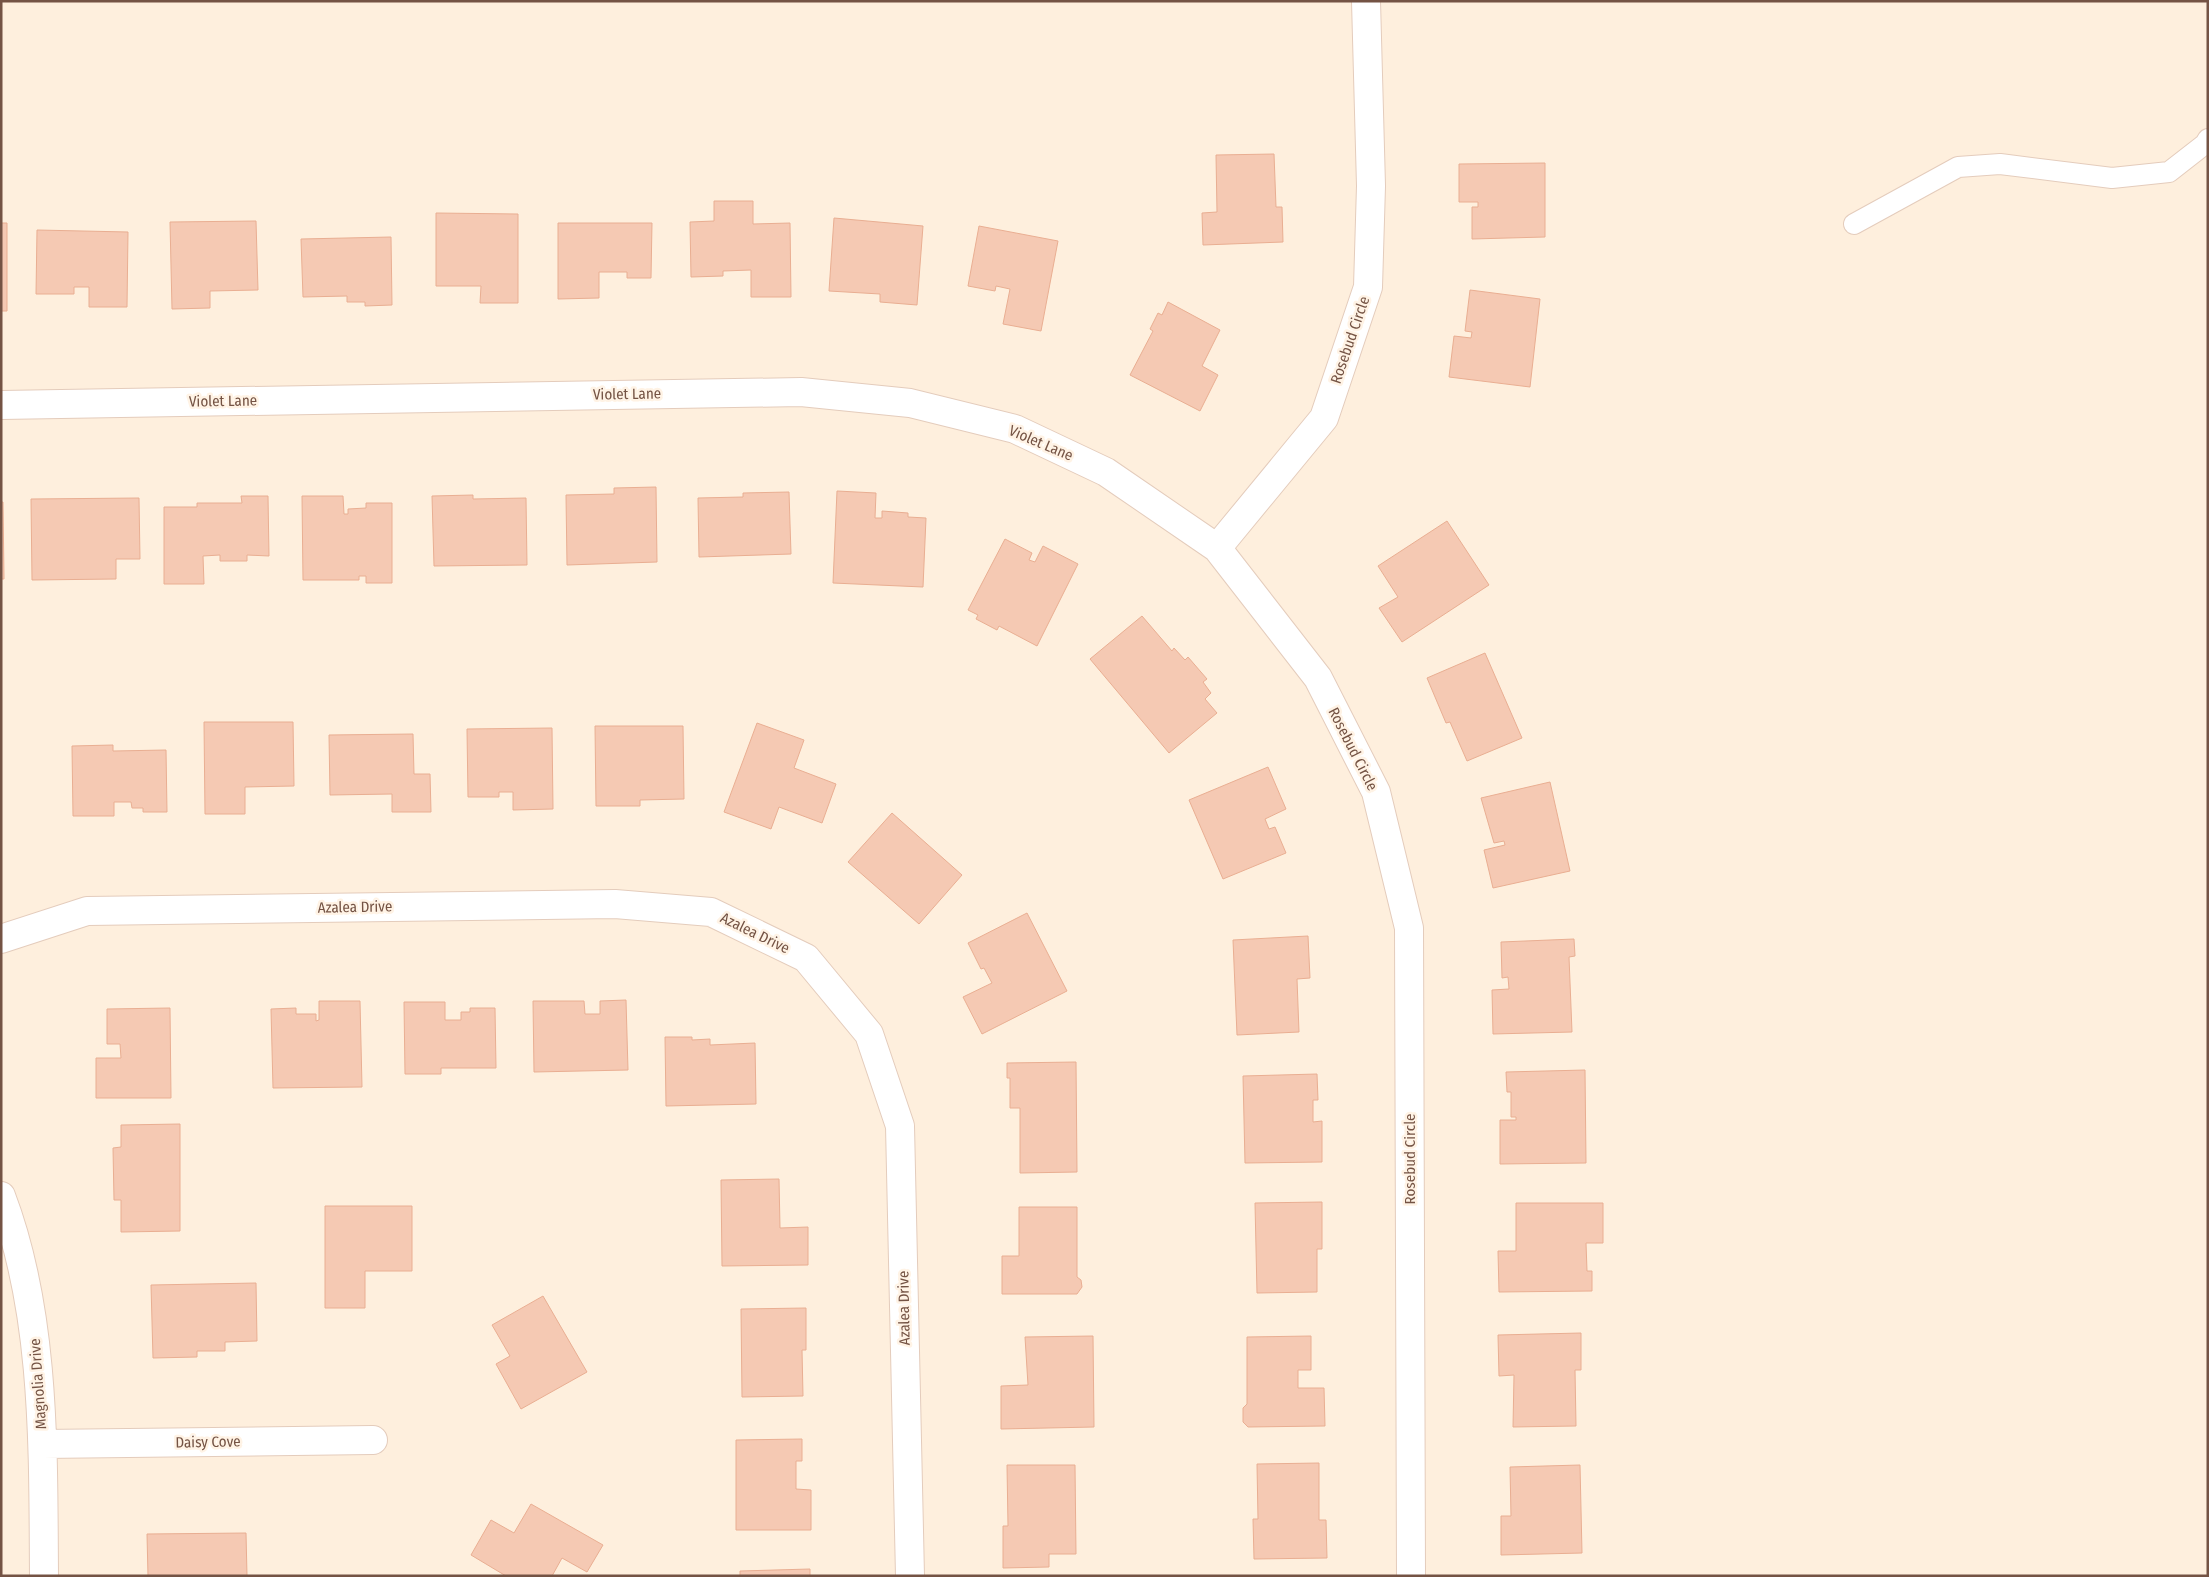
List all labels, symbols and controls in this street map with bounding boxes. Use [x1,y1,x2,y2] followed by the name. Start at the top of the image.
[1327,294,1373,386] street label: Rosebud Circle
[593,384,661,404] street label: Violet Lane
[189,391,257,411] street label: Violet Lane
[1006,421,1076,465] street label: Violet Lane
[1324,704,1382,794] street label: Rosebud Circle
[318,897,392,917] street label: Azalea Drive
[718,909,792,957] street label: Azalea Drive
[1401,1114,1419,1204] street label: Rosebud Circle
[894,1271,914,1345] street label: Azalea Drive
[26,1338,50,1430] street label: Magnolia Drive
[175,1432,241,1452] street label: Daisy Cove

